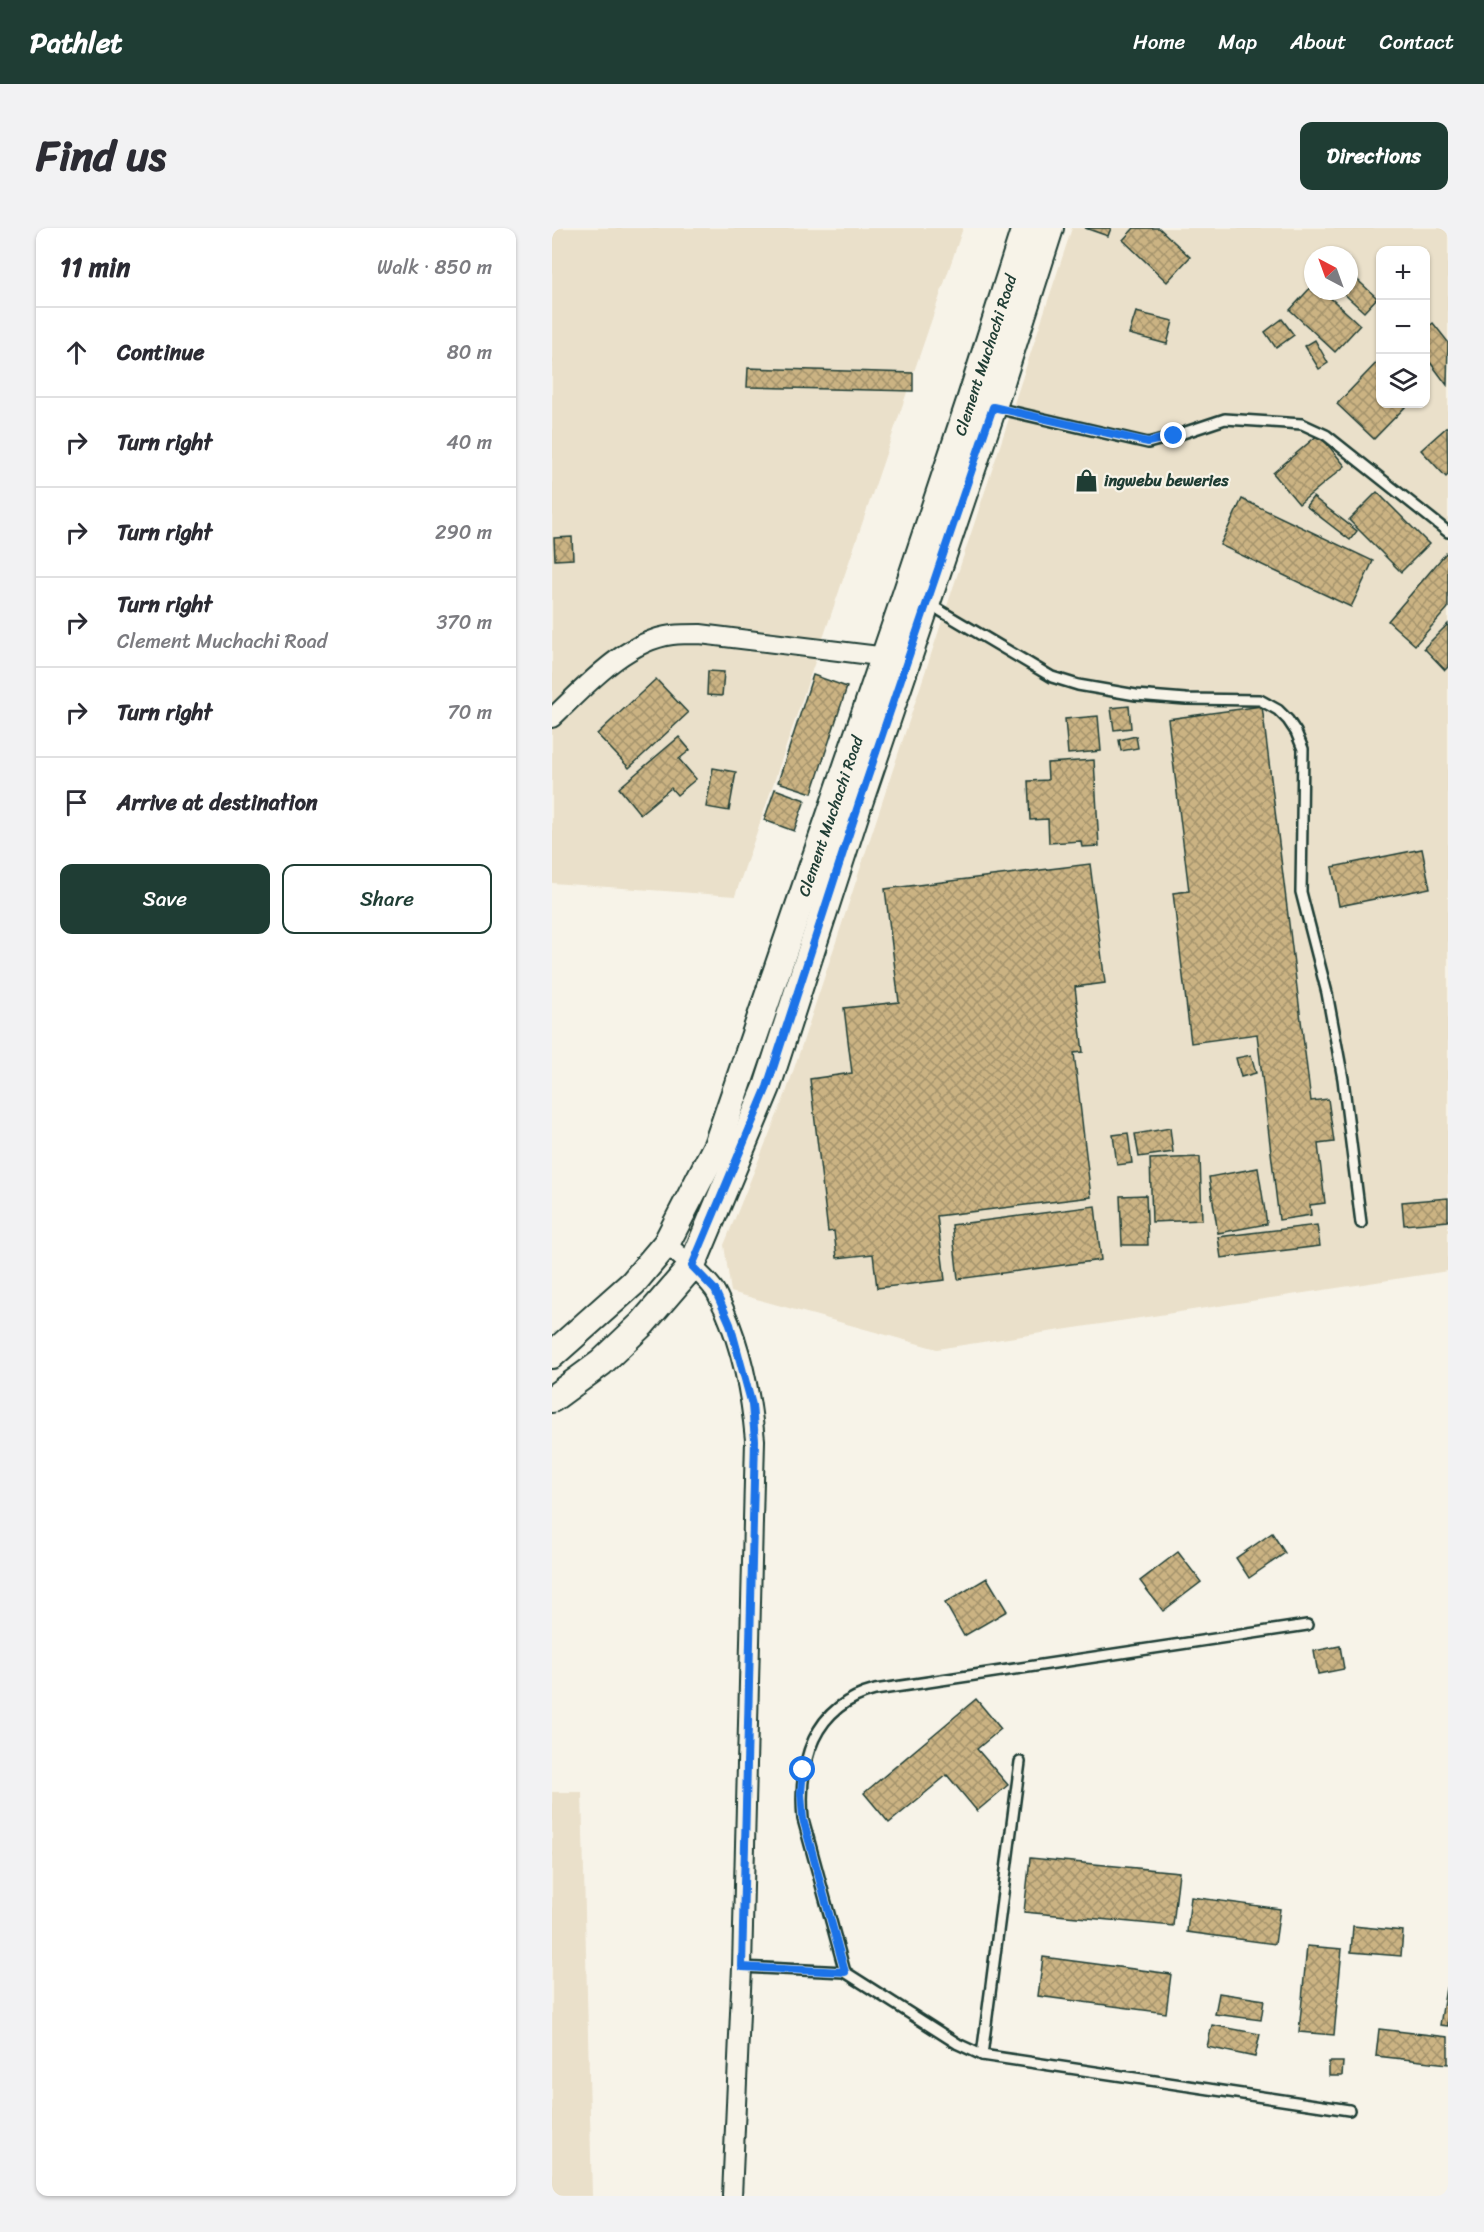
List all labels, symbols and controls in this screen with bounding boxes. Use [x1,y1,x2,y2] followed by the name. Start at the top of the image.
[30,18,123,67] text: Pathlet
[1133,23,1185,61] text: Home
[1218,23,1257,61] text: Map
[1290,23,1347,61] text: About
[1380,23,1454,61] text: Contact
[36,119,166,193] text: Find us
[1300,122,1448,190] button: Directions
[60,244,130,290] text: 11 min
[1304,246,1358,300] north arrow
[1376,246,1430,408] map controls
[1376,246,1430,300] button: +
[377,250,492,285] text: Walk · 850 m
[946,269,1026,440] street label: Clement Muchachi Road
[1376,300,1430,354] button: −
[117,333,205,372] text: Continue
[447,335,492,370] text: 80 m
[60,336,93,369] icon: ahead
[1376,354,1430,408] button: layers
[1160,422,1186,448] route end
[117,423,212,462] text: Turn right
[446,425,492,460] text: 40 m
[60,426,93,459] icon: right
[1104,466,1229,495] place label: ingwebu beweries
[1073,467,1099,493] shop icon: ingwebu beweries
[117,513,212,552] text: Turn right
[435,515,492,550] text: 290 m
[60,516,93,549] icon: right
[117,585,212,624] text: Turn right
[436,605,492,640] text: 370 m
[60,606,93,639] icon: right
[117,624,327,659] text: Clement Muchachi Road
[117,693,212,732] text: Turn right
[447,695,492,730] text: 70 m
[60,696,93,729] icon: right
[789,730,872,900] street label: Clement Muchachi Road
[117,783,318,822] text: Arrive at destination
[60,786,93,819] icon: arrive
[60,864,270,934] button: Save
[282,864,492,934] button: Share
[789,1756,815,1782] route start

